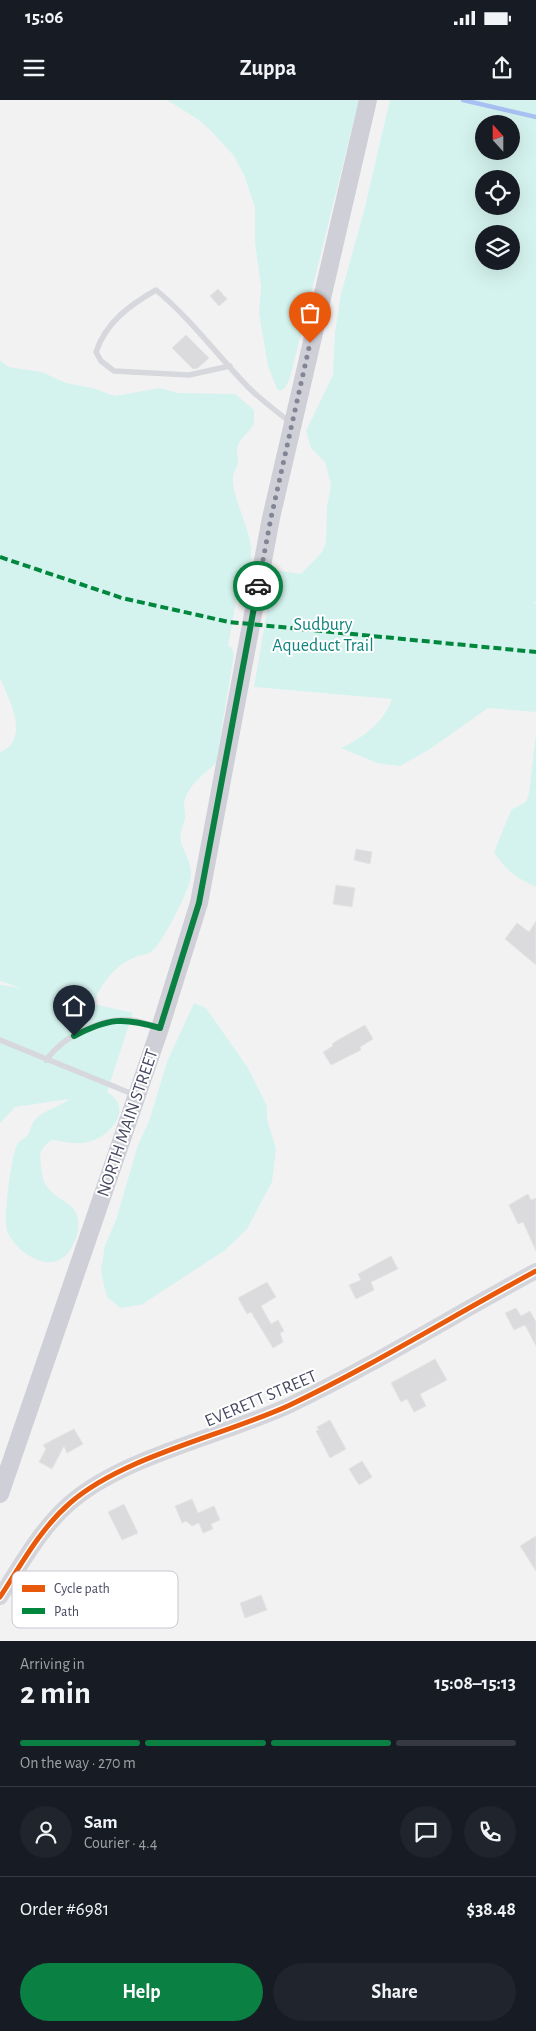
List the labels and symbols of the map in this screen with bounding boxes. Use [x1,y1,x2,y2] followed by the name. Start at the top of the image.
[475,115,520,160] north arrow
[289,292,331,343] pin
[233,561,283,611] courier
[272,616,374,655] park label: Sudbury Aqueduct Trail
[53,985,95,1036] pin
[94,1047,162,1199] street label: NORTH MAIN STREET
[202,1367,320,1431] street label: EVERETT STREET
[12,1571,178,1628] legend
[54,1582,110,1596] text: Cycle path
[54,1605,79,1619] text: Path

